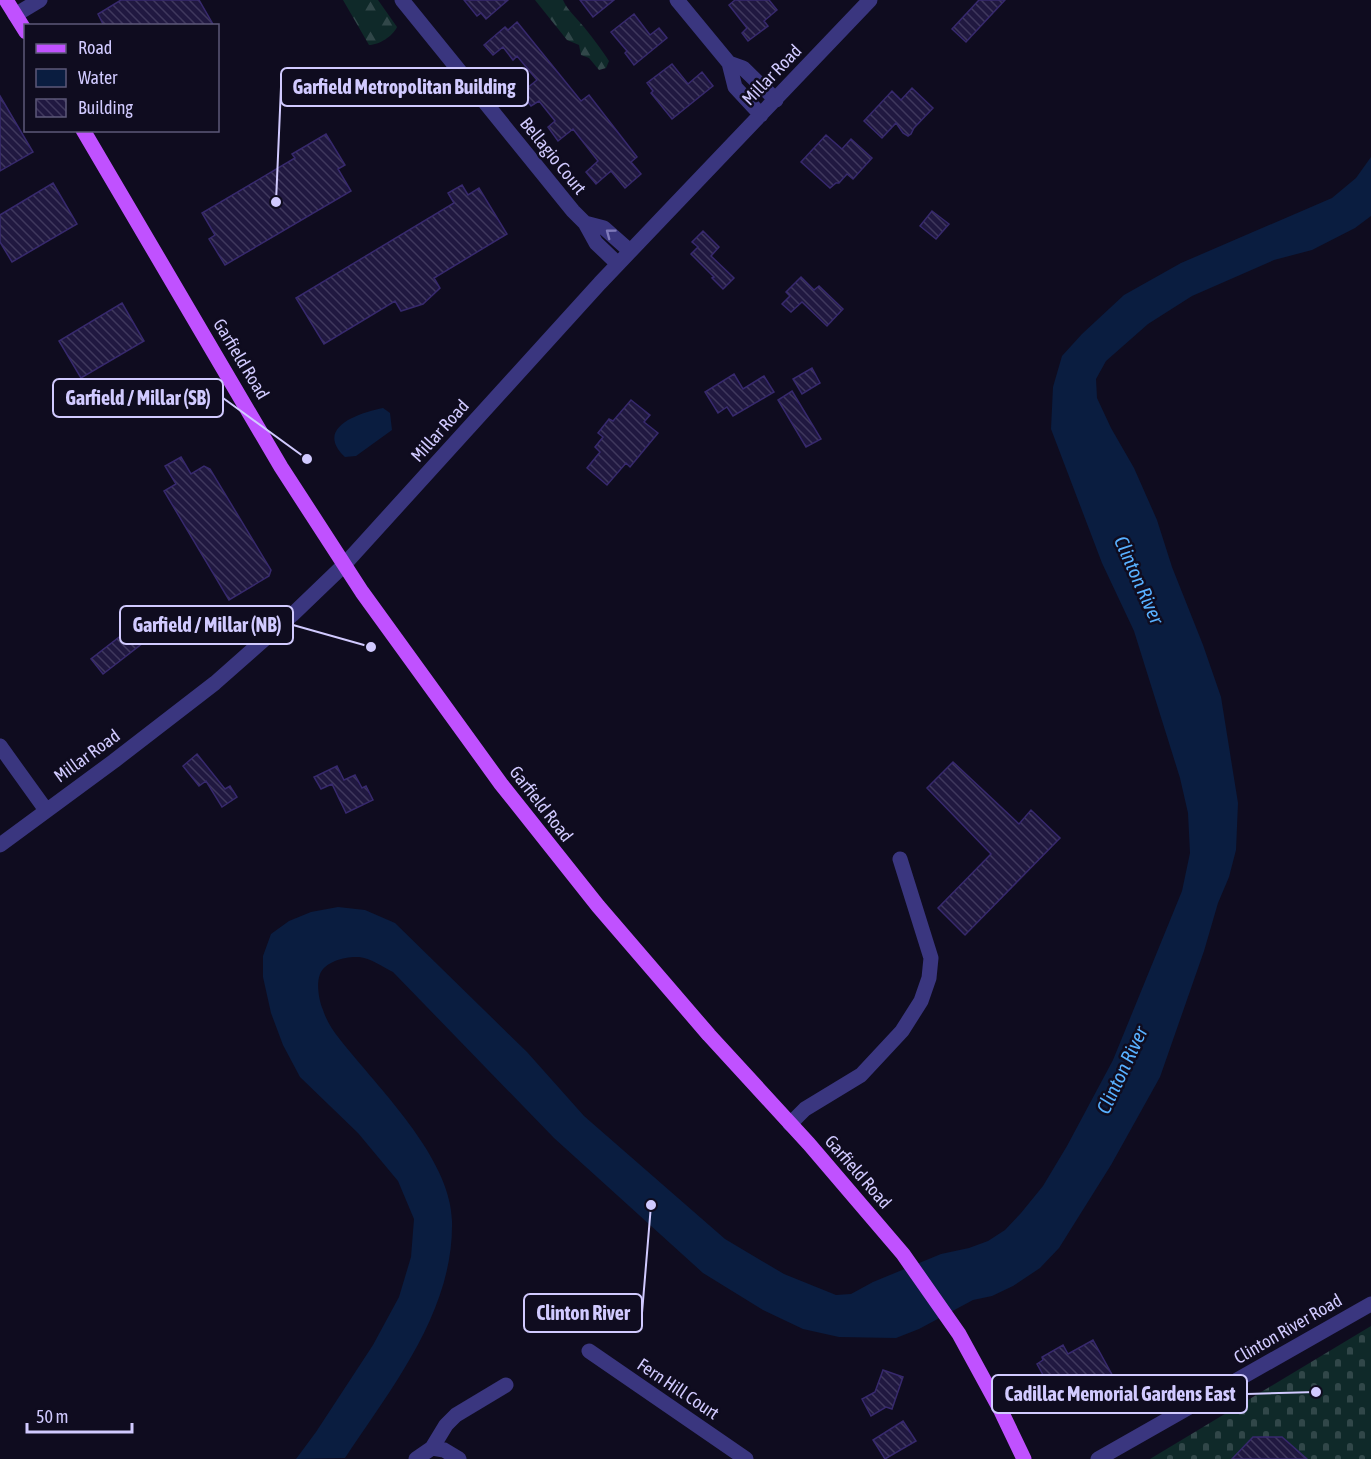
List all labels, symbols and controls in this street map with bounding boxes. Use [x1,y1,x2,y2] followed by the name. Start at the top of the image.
[24,24,219,132] legend
[78,37,112,58] text: Road
[738,40,806,109] street label: Millar Road
[78,67,118,88] text: Water
[281,68,528,106] callout: Garfield Metropolitan Building
[292,75,516,98] text: Garfield Metropolitan Building
[78,97,133,118] text: Building
[516,113,591,198] street label: Bellagio Court
[605,230,616,241] one-way arrow
[209,315,274,403] street label: Garfield Road
[53,379,223,417] callout: Garfield / Millar (SB)
[65,386,211,409] text: Garfield / Millar (SB)
[406,395,473,466] street label: Millar Road
[1110,532,1169,628] water label: Clinton River
[120,606,293,644] callout: Garfield / Millar (NB)
[132,613,282,636] text: Garfield / Millar (NB)
[50,725,124,786] street label: Millar Road
[505,762,577,846] street label: Garfield Road
[1091,1022,1152,1117] water label: Clinton River
[821,1131,896,1213] street label: Garfield Road
[1230,1289,1345,1368] street label: Clinton River Road
[524,1294,642,1332] callout: Clinton River
[536,1301,631,1324] text: Clinton River
[634,1354,723,1424] street label: Fern Hill Court
[992,1375,1247,1413] callout: Cadillac Memorial Gardens East
[1004,1382,1236,1405] text: Cadillac Memorial Gardens East
[27,1396,132,1434] scale bar
[36,1406,68,1427] text: 50 m

